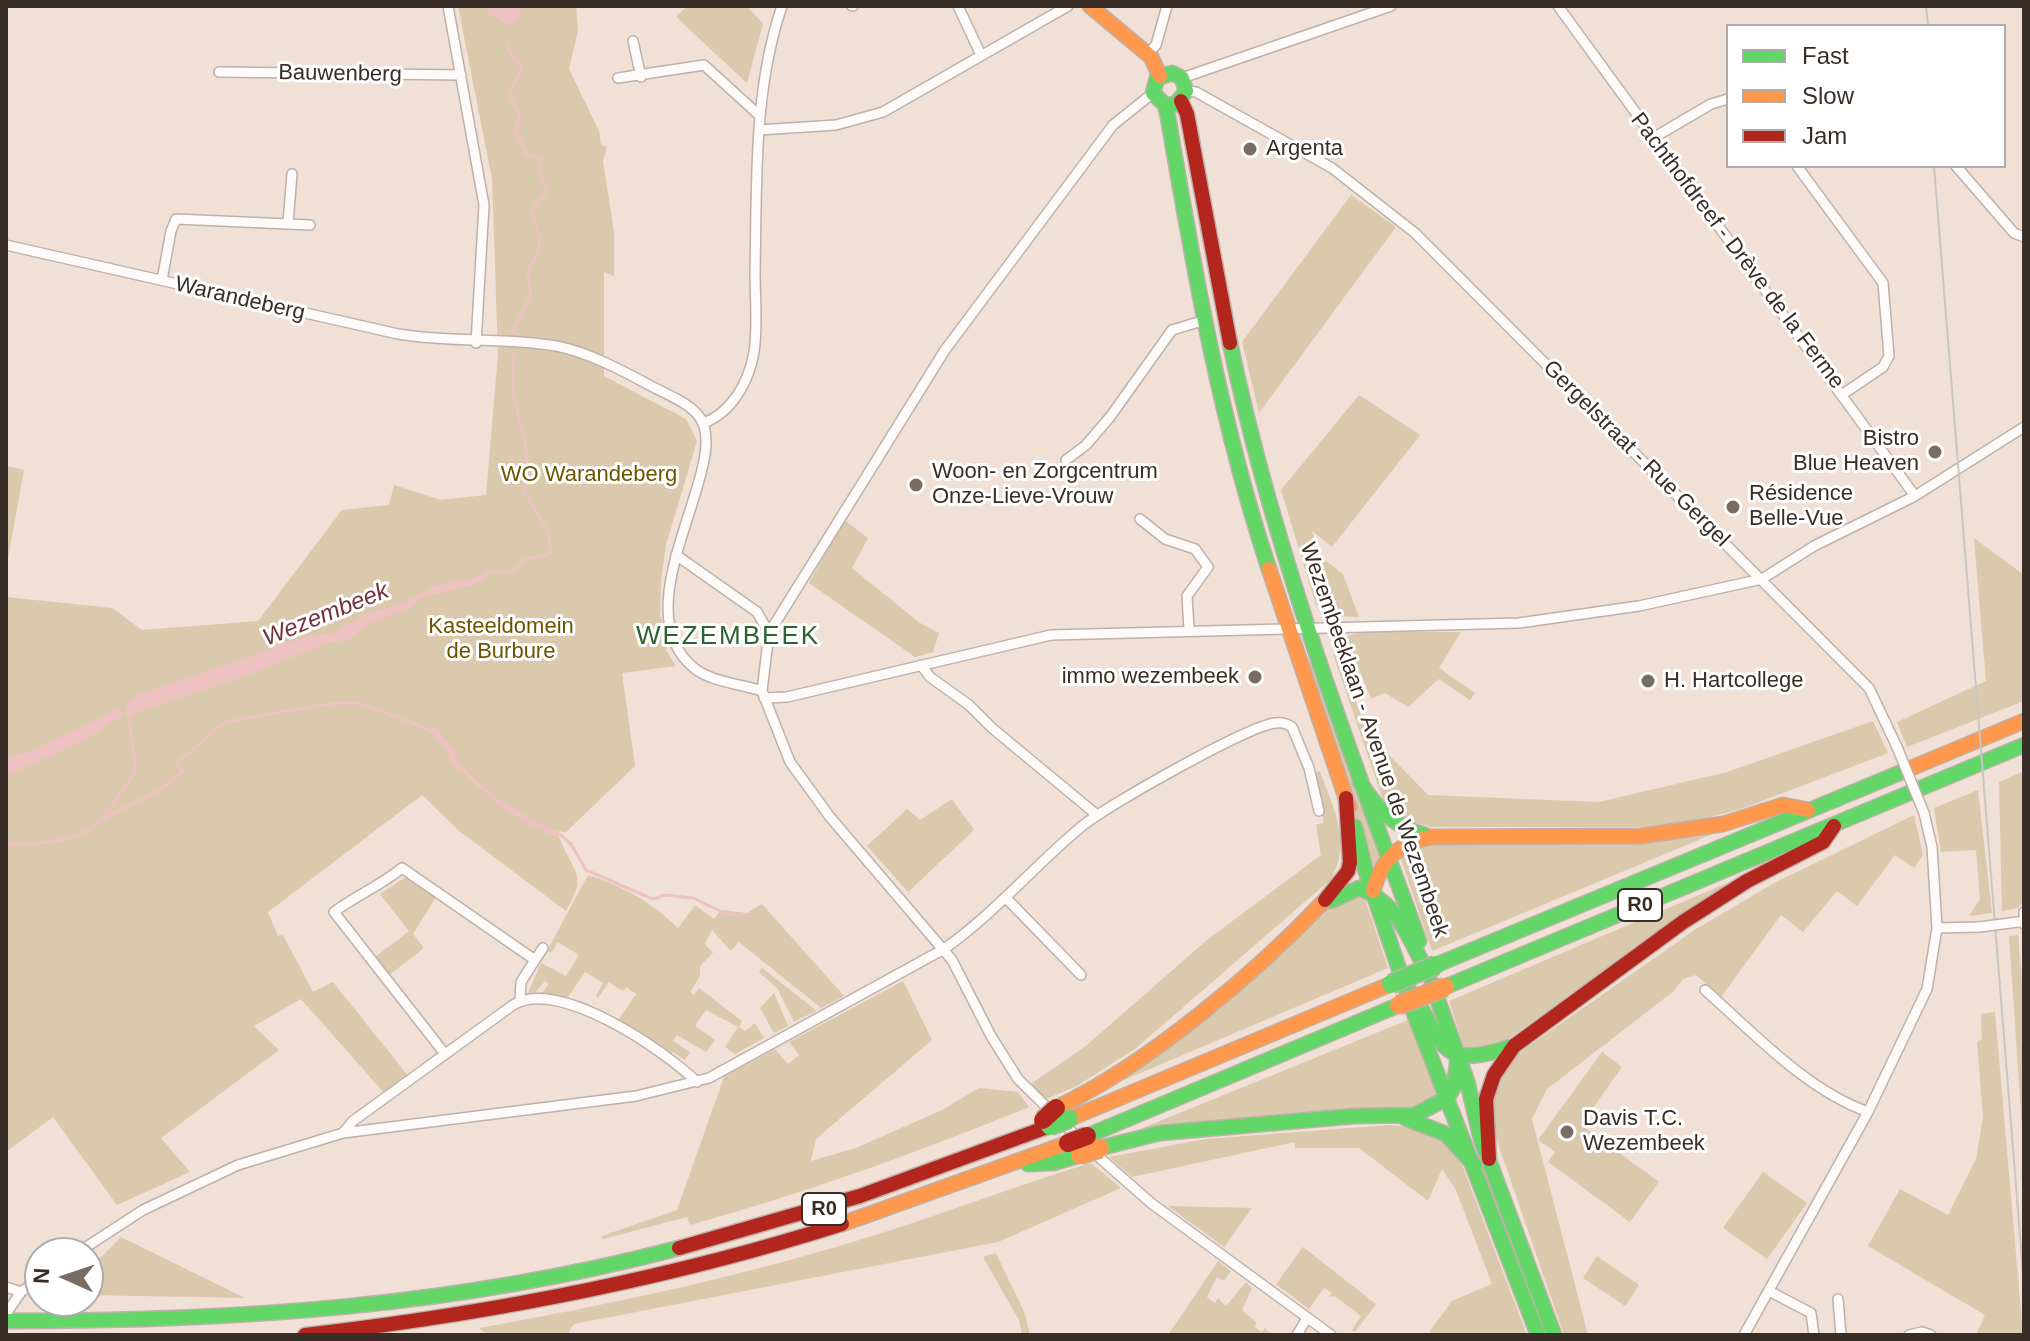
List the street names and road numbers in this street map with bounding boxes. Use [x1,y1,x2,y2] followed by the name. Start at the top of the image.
[278,60,402,88] street label: Bauwenberg
[1625,108,1849,394] street label: Pachthofdreef - Drève de la Ferme
[172,271,308,327] street label: Warandeberg
[1537,355,1735,553] street label: Gergelstraat - Rue Gergel
[1294,539,1454,941] street label: Wezembeeklaan - Avenue de Wezembeek
[1618,889,1662,921] road number: R0
[802,1193,846,1225] road number: R0

